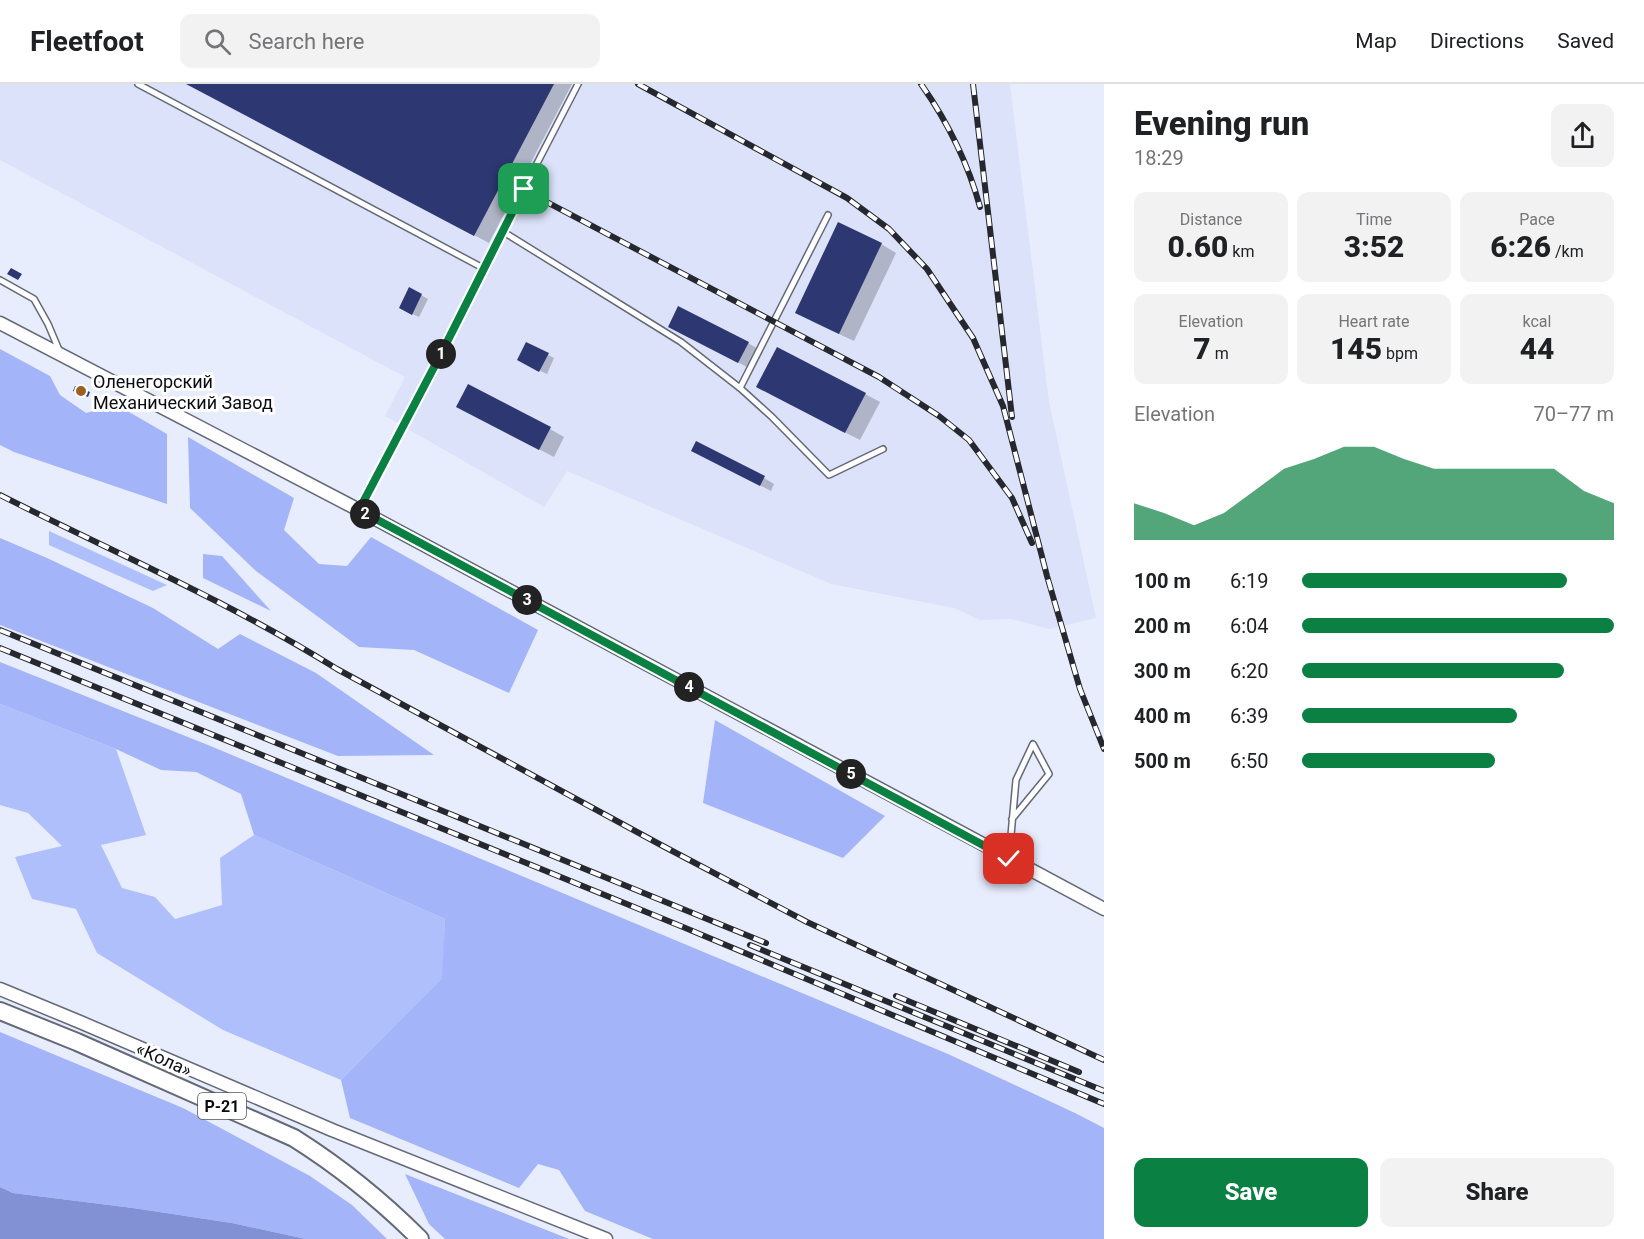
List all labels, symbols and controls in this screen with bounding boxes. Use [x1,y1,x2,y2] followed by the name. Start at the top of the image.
[180,14,600,68] search box
[30,25,144,58] text: Fleetfoot
[201,25,234,58] icon: search
[249,29,364,54] text: Search here
[1355,29,1397,53] text: Map
[1430,29,1524,53] text: Directions
[1557,29,1614,53] text: Saved
[1134,104,1309,143] text: Evening run
[1551,104,1614,167] button: share
[1134,146,1184,170] text: 18:29
[498,163,549,214] pin
[507,172,540,205] icon: arrive
[1180,210,1242,229] text: Distance
[1356,210,1392,229] text: Time
[1519,210,1555,229] text: Pace
[1168,229,1228,264] text: 0.60
[1344,229,1404,264] text: 3:52
[1490,229,1551,264] text: 6:26
[1228,242,1254,261] text: km
[1551,242,1584,261] text: /km
[1179,312,1243,331] text: Elevation
[1338,312,1410,331] text: Heart rate
[1523,312,1551,331] text: kcal
[1193,331,1211,366] text: 7
[1330,331,1382,366] text: 145
[1520,331,1554,366] text: 44
[426,339,456,369] pin: 1
[436,344,446,363] text: 1
[1211,344,1229,363] text: m
[1382,344,1418,363] text: bpm
[93,371,273,413] place label: Оленегорский Механический Завод
[74,384,88,398] marker: Оленегорский Механический Завод
[1134,402,1215,426] text: Elevation
[1533,402,1614,426] text: 70–77 m
[350,499,380,529] pin: 2
[360,504,370,523] text: 2
[1134,569,1191,593] text: 100 m
[1230,569,1269,593] text: 6:19
[512,585,542,615] pin: 3
[522,590,532,609] text: 3
[1134,614,1191,638] text: 200 m
[1230,614,1269,638] text: 6:04
[1134,659,1191,683] text: 300 m
[1230,659,1269,683] text: 6:20
[674,672,704,702] pin: 4
[684,677,694,696] text: 4
[1134,704,1191,728] text: 400 m
[1230,704,1269,728] text: 6:39
[1134,749,1191,773] text: 500 m
[1230,749,1269,773] text: 6:50
[836,759,866,789] pin: 5
[846,764,856,783] text: 5
[983,833,1034,884] pin
[992,842,1025,875] icon: check
[133,1038,195,1080] street label: «Кола»
[198,1093,246,1119] road number: Р-21
[1134,1158,1368,1227] button: Save
[1380,1158,1614,1227] button: Share

